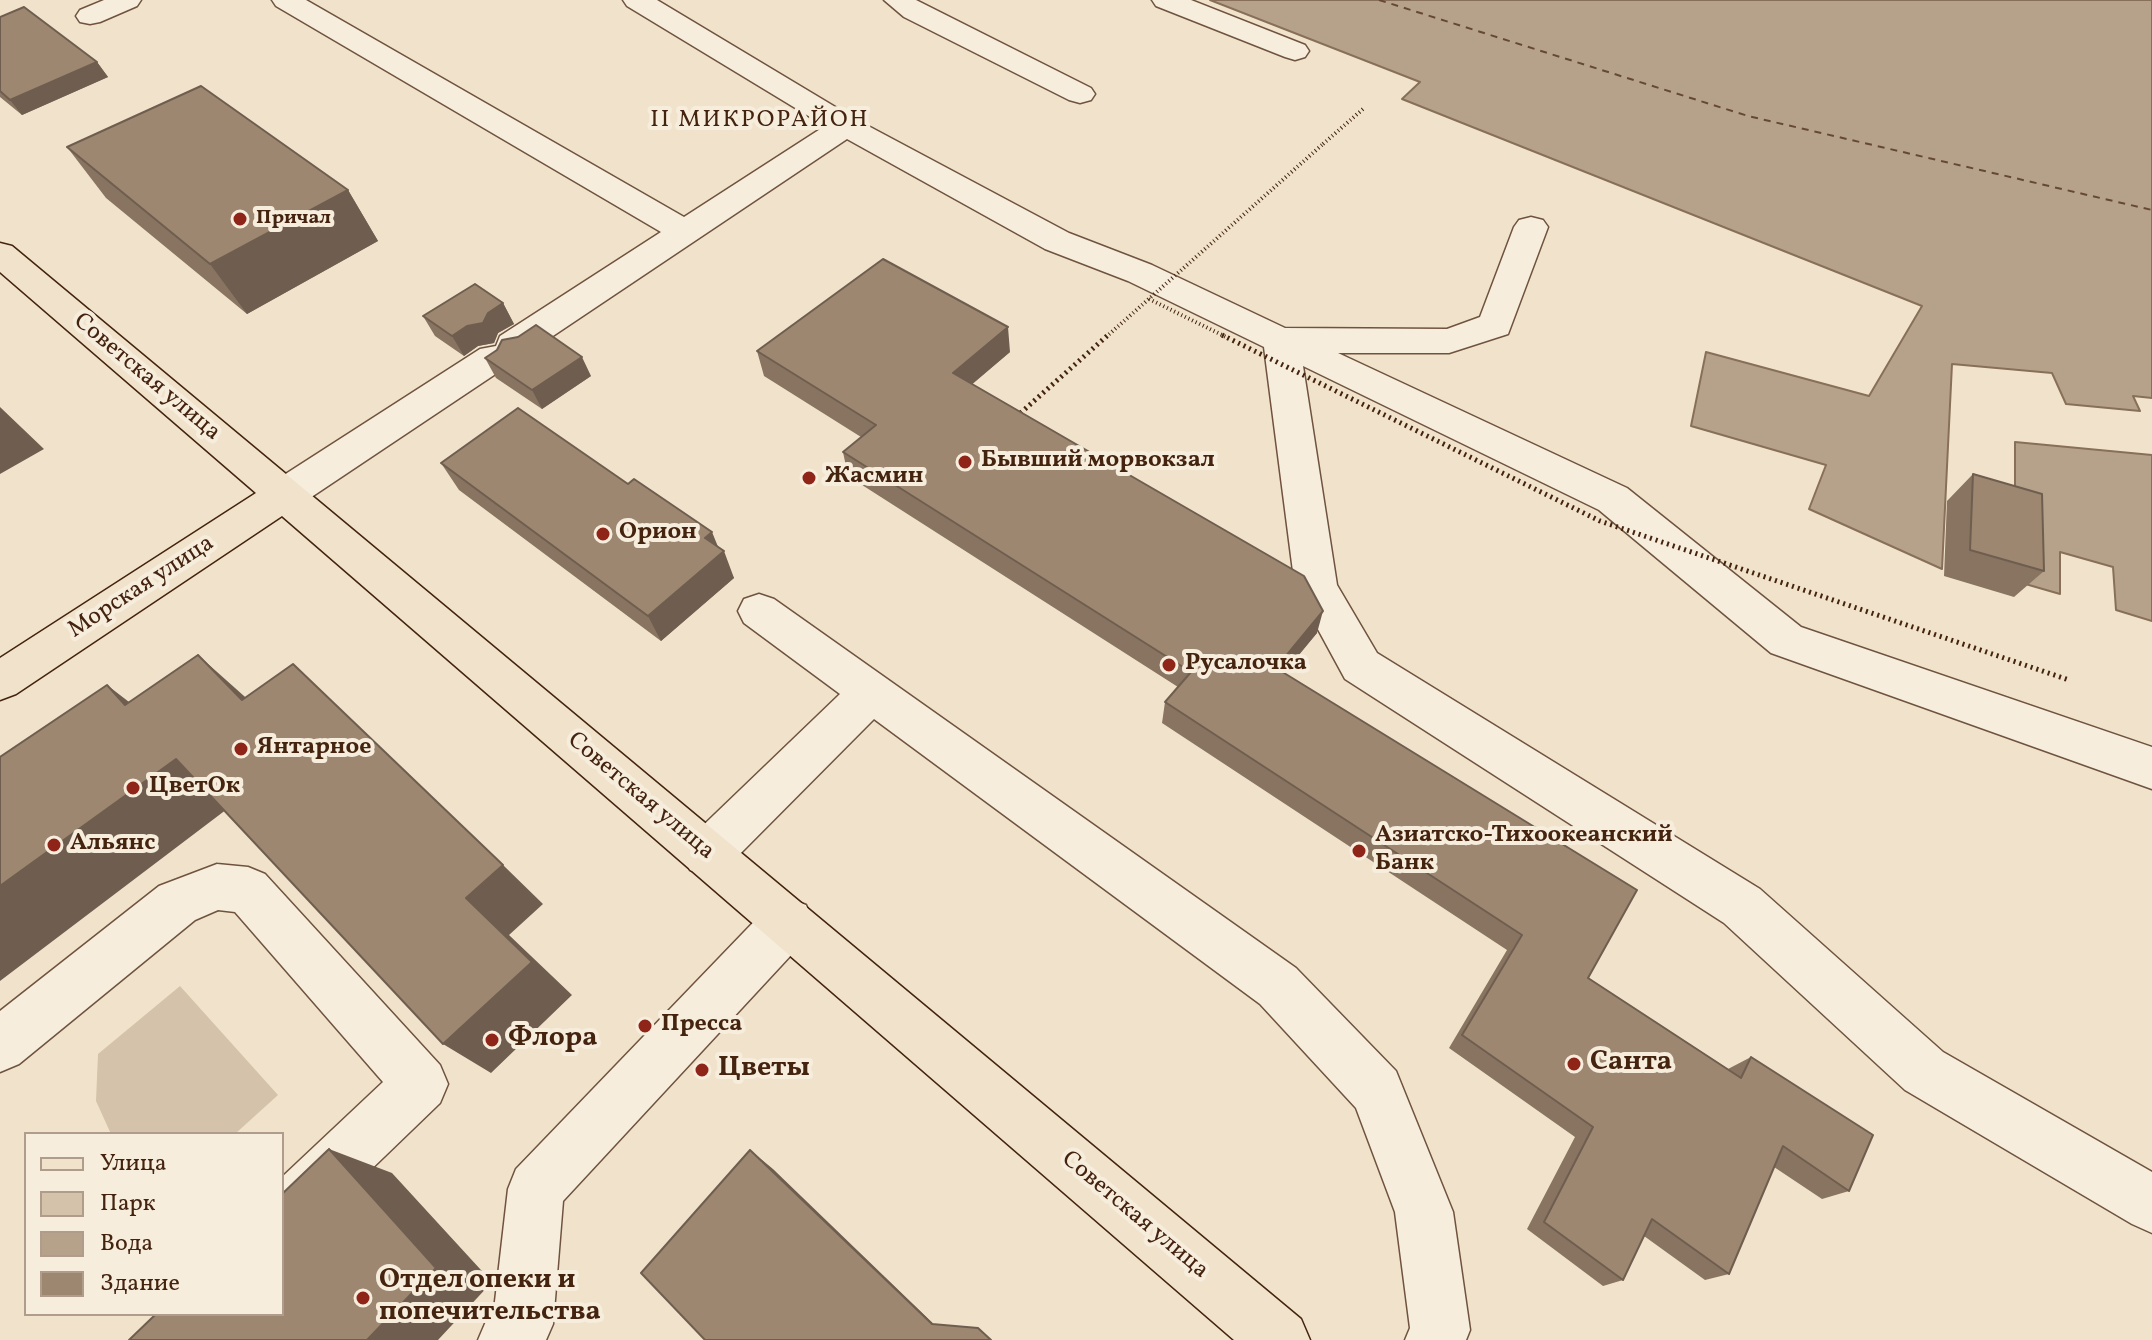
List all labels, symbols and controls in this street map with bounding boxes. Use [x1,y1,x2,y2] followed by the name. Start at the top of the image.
[650,108,870,136] district label: II МИКРОРАЙОН
[256,207,331,231] place label: Причал
[231,210,249,228] marker: Причал
[66,308,226,448] street label: Советская улица
[981,448,1215,476] place label: Бывший морвокзал
[956,453,974,471] marker: Бывший морвокзал
[825,464,923,492] place label: Жасмин
[800,469,818,487] marker: Жасмин
[619,520,697,548] place label: Орион
[594,525,612,543] marker: Орион
[64,530,220,646] street label: Морская улица
[1185,651,1307,679] place label: Русалочка
[1160,656,1178,674] marker: Русалочка
[560,727,720,867] street label: Советская улица
[257,735,371,763] place label: Янтарное
[232,740,250,758] marker: Янтарное
[149,774,240,802] place label: ЦветОк
[124,779,142,797] marker: ЦветОк
[1375,823,1673,879] place label: Азиатско-Тихоокеанский Банк
[70,831,155,859] place label: Альянс
[45,836,63,854] marker: Альянс
[1350,842,1368,860] marker: Азиатско-Тихоокеанский Банк
[661,1012,742,1040] place label: Пресса
[636,1017,654,1035] marker: Пресса
[508,1023,597,1057] place label: Флора
[483,1031,501,1049] marker: Флора
[1590,1047,1672,1081] place label: Санта
[718,1053,810,1087] place label: Цветы
[1565,1055,1583,1073] marker: Санта
[693,1061,711,1079] marker: Цветы
[24,1132,284,1316] legend
[1054,1146,1214,1286] street label: Советская улица
[100,1147,167,1181] text: Улица
[100,1187,156,1221] text: Парк
[100,1227,153,1261] text: Вода
[379,1265,601,1331] place label: Отдел опеки и попечительства
[100,1267,180,1301] text: Здание
[354,1289,372,1307] marker: Отдел опеки и попечительства

